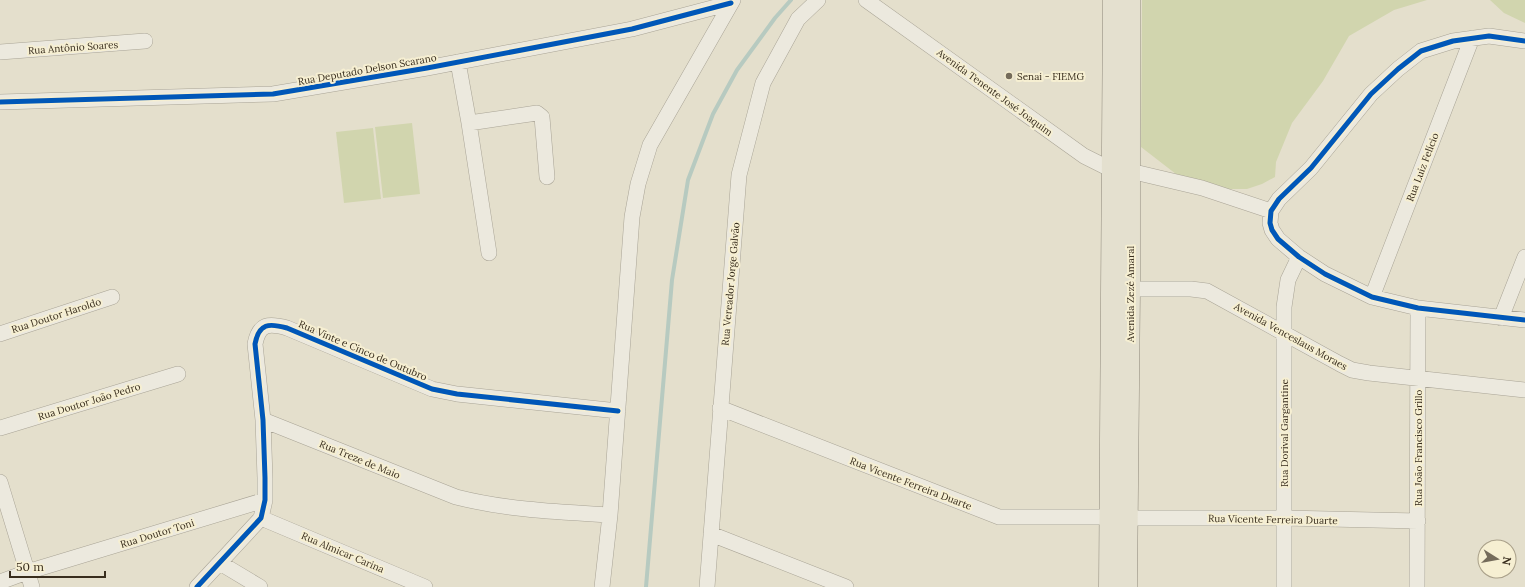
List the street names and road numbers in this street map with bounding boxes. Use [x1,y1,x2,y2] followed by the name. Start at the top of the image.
[28,38,119,57] street label: Rua Antônio Soares
[933,45,1055,139] street label: Avenida Tenente José Joaquim
[297,51,438,88] street label: Rua Deputado Delson Scarano
[1403,131,1442,203] street label: Rua Luiz Felício
[719,222,742,346] street label: Rua Vereador Jorge Galvão
[1124,246,1137,343] street label: Avenida Zezé Amaral
[10,295,103,336] street label: Rua Doutor Haroldo
[1231,299,1350,373] street label: Avenida Venceslaus Moraes
[297,317,429,384] street label: Rua Vinte e Cinco de Outubro
[1278,379,1291,487] street label: Rua Dorival Gargantine
[36,380,142,423] street label: Rua Doutor João Pedro
[1412,390,1425,506] street label: Rua João Francisco Grillo
[317,437,402,482] street label: Rua Treze de Maio
[848,454,974,513] street label: Rua Vicente Ferreira Duarte
[1208,512,1339,527] street label: Rua Vicente Ferreira Duarte
[119,516,196,551] street label: Rua Doutor Toni
[299,529,386,576] street label: Rua Almicar Carina

